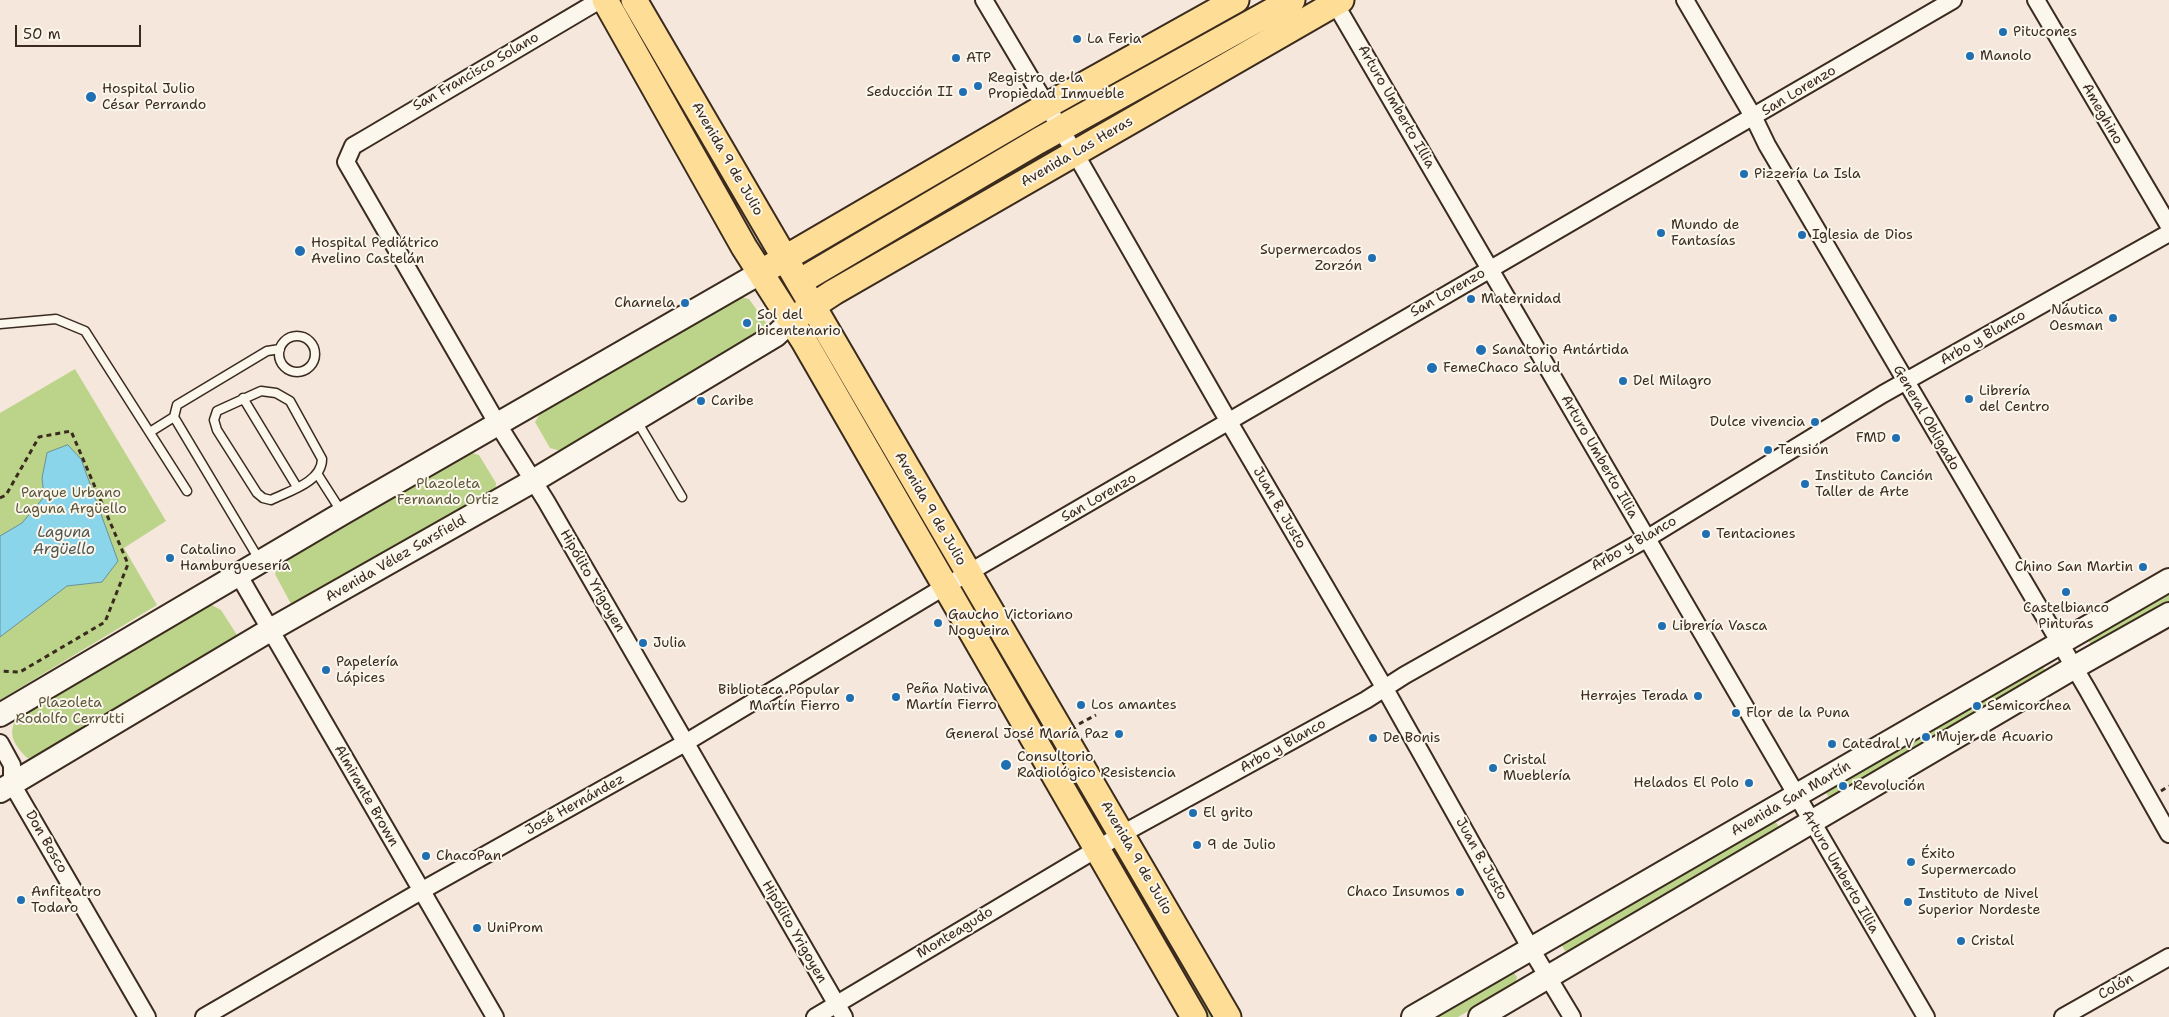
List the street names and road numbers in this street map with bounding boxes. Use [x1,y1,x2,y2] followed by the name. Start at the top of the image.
[410,29,542,115] street label: San Francisco Solano
[1354,42,1438,172] street label: Arturo Umberto Illia
[1759,62,1839,120] street label: San Lorenzo
[2078,81,2126,147] street label: Ameghino
[688,99,766,219] street label: Avenida 9 de Julio
[1018,113,1136,191] street label: Avenida Las Heras
[1408,265,1488,321] street label: San Lorenzo
[1937,307,2029,369] street label: Arbo y Blanco
[1889,363,1963,473] street label: General Obligado
[1557,392,1641,522] street label: Arturo Umberto Illia
[891,449,969,569] street label: Avenida 9 de Julio
[1249,464,1309,552] street label: Juan B. Justo
[1059,470,1139,526] street label: San Lorenzo
[323,512,469,606] street label: Avenida Vélez Sarsfield
[1588,513,1680,575] street label: Arbo y Blanco
[556,527,628,635] street label: Hipólito Yrigoyen
[1237,715,1329,777] street label: Arbo y Blanco
[330,742,402,850] street label: Almirante Brown
[1728,758,1854,840] street label: Avenida San Martín
[523,771,627,839] street label: José Hernández
[1097,798,1175,918] street label: Avenida 9 de Julio
[1798,807,1882,937] street label: Arturo Umberto Illia
[21,808,71,876] street label: Don Bosco
[1452,815,1510,903] street label: Juan B. Justo
[758,878,830,986] street label: Hipólito Yrigoyen
[914,904,996,962] street label: Monteagudo
[2095,970,2137,1004] street label: Colón

